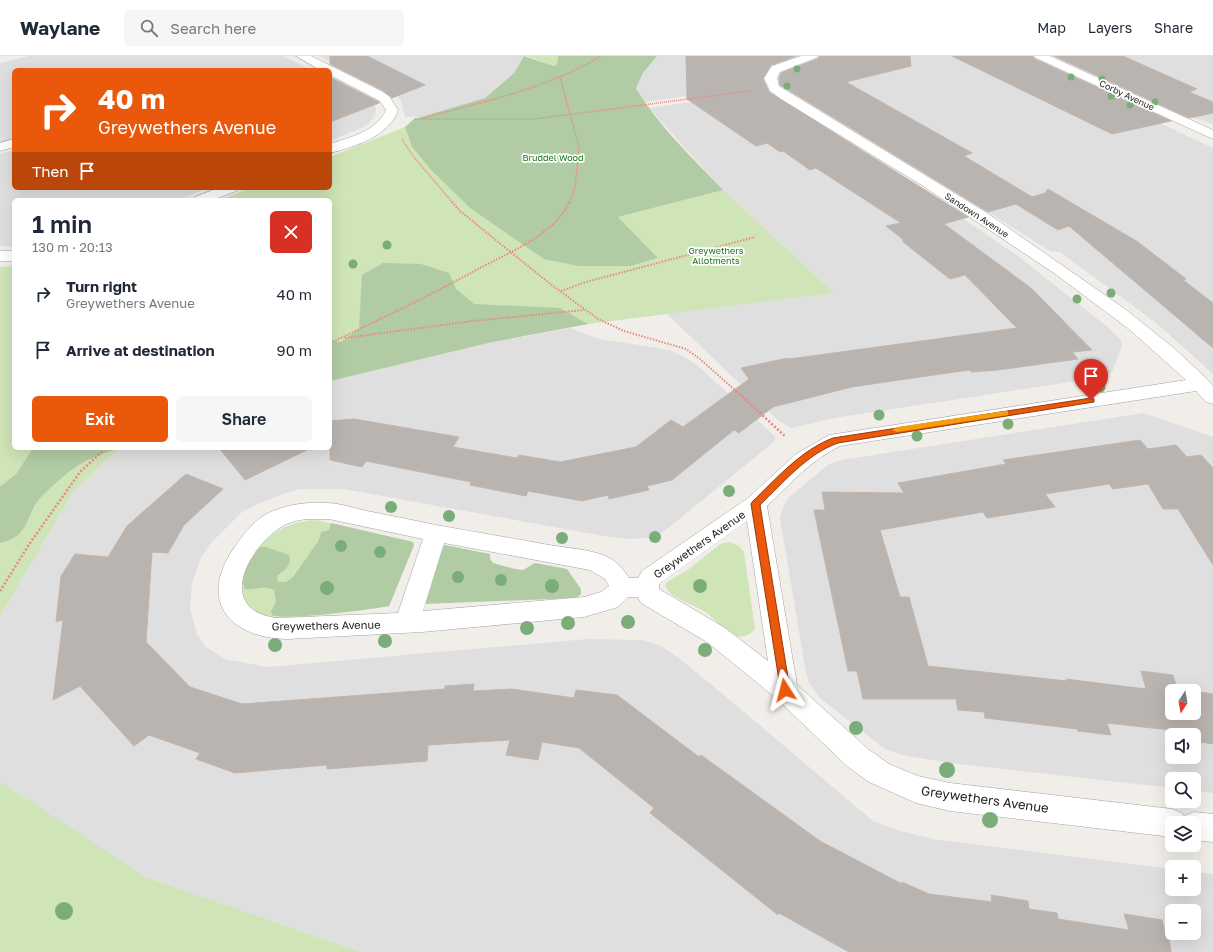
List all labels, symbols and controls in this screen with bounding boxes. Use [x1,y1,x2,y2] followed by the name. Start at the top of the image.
[124,10,404,46] search box
[20,16,100,39] text: Waylane
[138,17,160,39] icon: search
[170,19,256,37] text: Search here
[1037,19,1066,36] text: Map
[1088,19,1132,36] text: Layers
[1154,19,1193,36] text: Share
[1098,77,1156,113] street label: Corby Avenue
[98,82,165,115] text: 40 m
[32,84,84,136] icon: right
[98,116,276,138] text: Greywethers Avenue
[522,152,584,163] park label: Bruddel Wood
[76,160,98,182] icon: arrive
[32,162,68,180] text: Then
[943,190,1011,240] street label: Sandown Avenue
[32,209,92,238] text: 1 min
[270,211,312,253] button: close
[32,239,113,255] text: 130 m · 20:13
[688,245,744,266] park label: Greywethers Allotments
[66,277,137,295] text: Turn right
[32,283,54,305] icon: right
[277,285,312,303] text: 40 m
[66,295,195,311] text: Greywethers Avenue
[32,339,54,361] icon: arrive
[66,341,215,359] text: Arrive at destination
[277,341,312,359] text: 90 m
[1074,359,1108,400] pin
[1080,365,1102,387] icon: arrive
[32,396,168,442] button: Exit
[176,396,312,442] button: Share
[651,507,747,581] street label: Greywethers Avenue
[271,618,381,632] street label: Greywethers Avenue
[764,669,806,711] position arrow
[1165,684,1201,720] north arrow
[1165,684,1201,940] map controls
[1165,728,1201,764] button: sound
[1165,772,1201,808] button: search
[920,782,1050,816] street label: Greywethers Avenue
[1165,816,1201,852] button: layers
[1165,860,1201,896] button: +
[1165,904,1201,940] button: −

